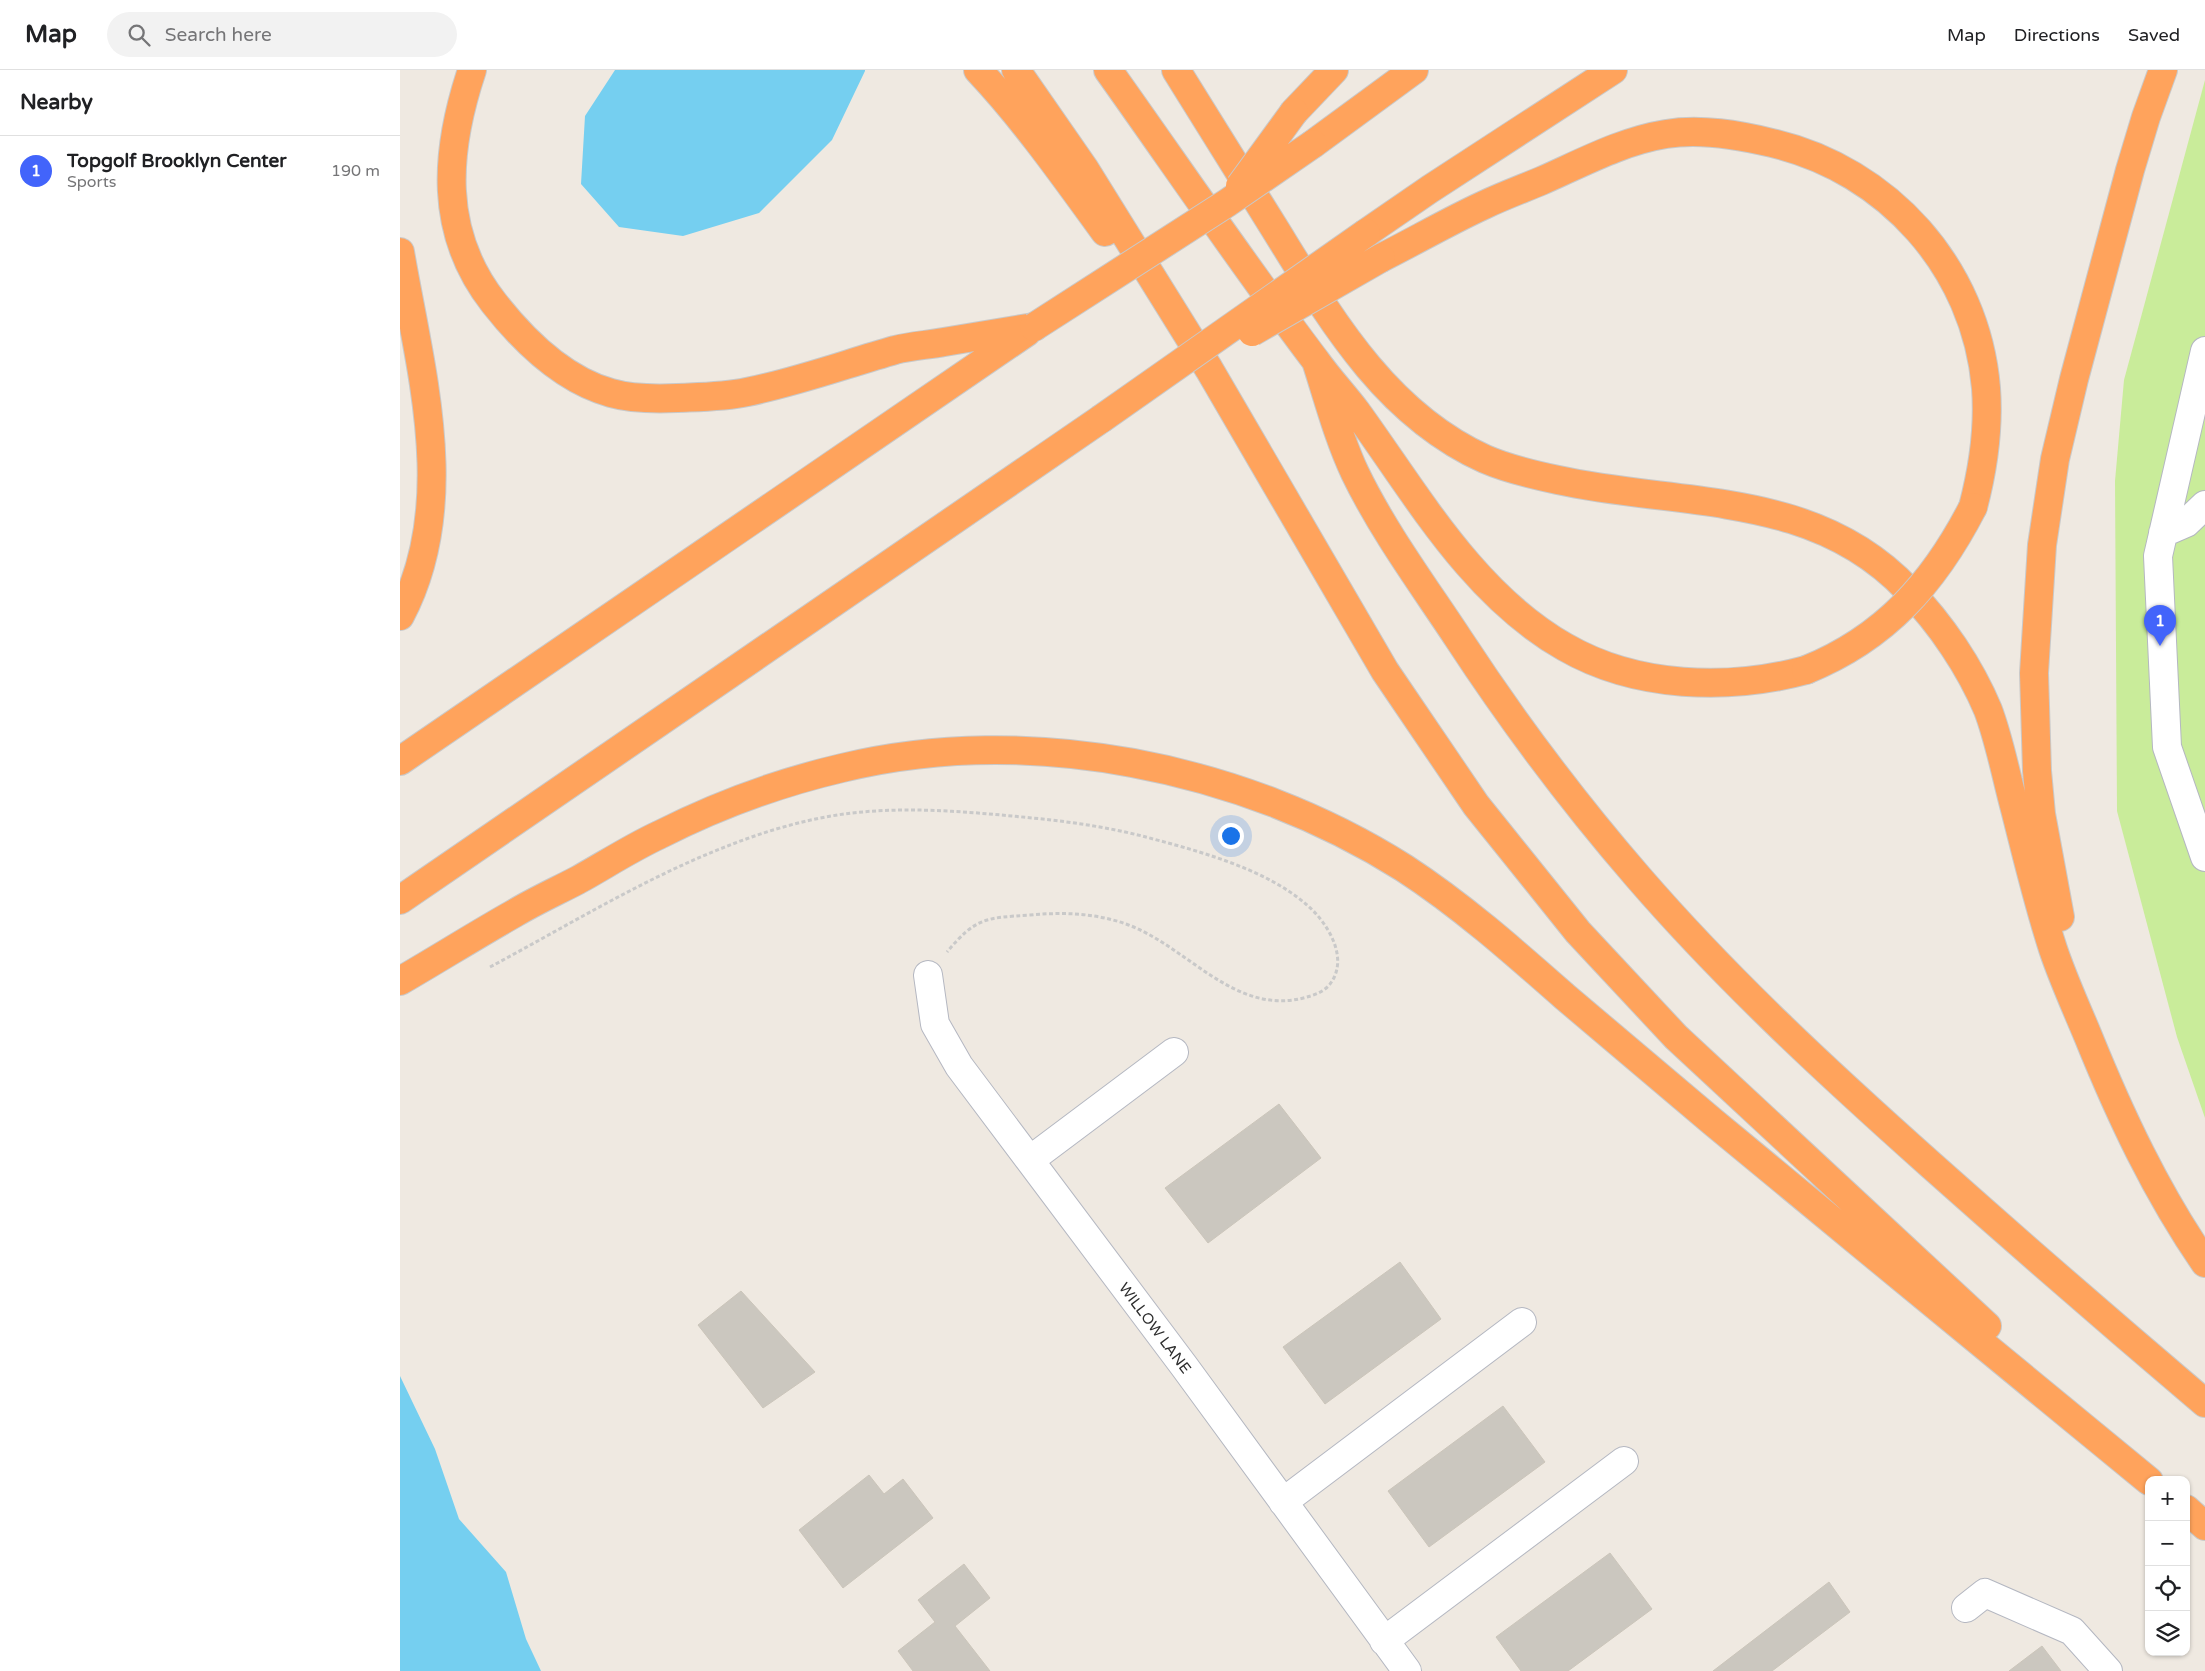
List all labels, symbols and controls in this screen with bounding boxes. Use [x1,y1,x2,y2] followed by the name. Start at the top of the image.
[107,12,457,57] search box
[25,20,77,49] text: Map
[125,21,153,49] icon: search
[165,24,272,46] text: Search here
[1947,24,1986,46] text: Map
[2014,24,2100,46] text: Directions
[2128,24,2180,46] text: Saved
[20,90,93,115] text: Nearby
[67,150,286,172] text: Topgolf Brooklyn Center
[31,161,41,181] text: 1
[331,161,380,181] text: 190 m
[67,172,116,192] text: Sports
[2144,605,2176,646] pin: 1
[1218,823,1244,849] your location
[1115,1279,1195,1377] street label: WILLOW LANE
[2145,1476,2190,1656] map controls
[2145,1476,2190,1521] button: +
[2145,1521,2190,1566] button: −
[2145,1566,2190,1611] button: locate
[2145,1611,2190,1656] button: layers

